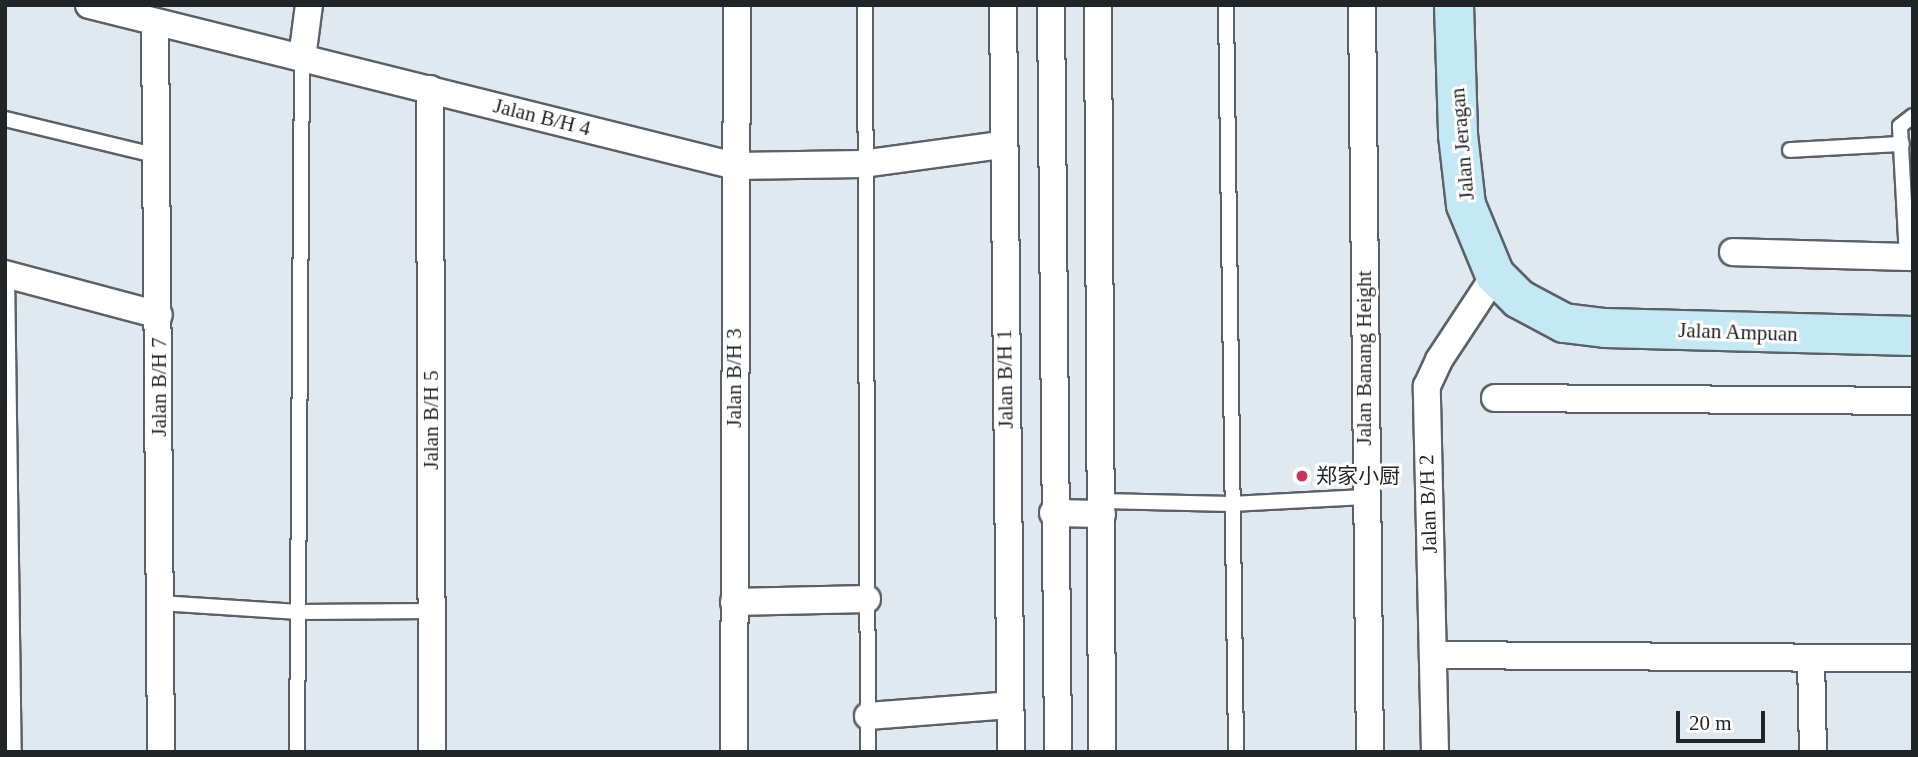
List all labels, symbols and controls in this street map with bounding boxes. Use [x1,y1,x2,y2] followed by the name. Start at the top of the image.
[1445,87,1479,201] street label: Jalan Jeragan
[491,93,593,141] street label: Jalan B/H 4
[1351,271,1377,445] street label: Jalan Banang Height
[1677,317,1799,347] street label: Jalan Ampuan
[721,328,747,428] street label: Jalan B/H 3
[992,329,1018,429] street label: Jalan B/H 1
[146,337,172,437] street label: Jalan B/H 7
[418,370,444,470] street label: Jalan B/H 5
[1414,454,1442,554] street label: Jalan B/H 2
[1316,463,1400,489] place label: 郑家小厨
[1294,468,1310,484] marker: 郑家小厨
[1680,698,1769,742] scale bar
[1689,711,1732,735] text: 20 m

